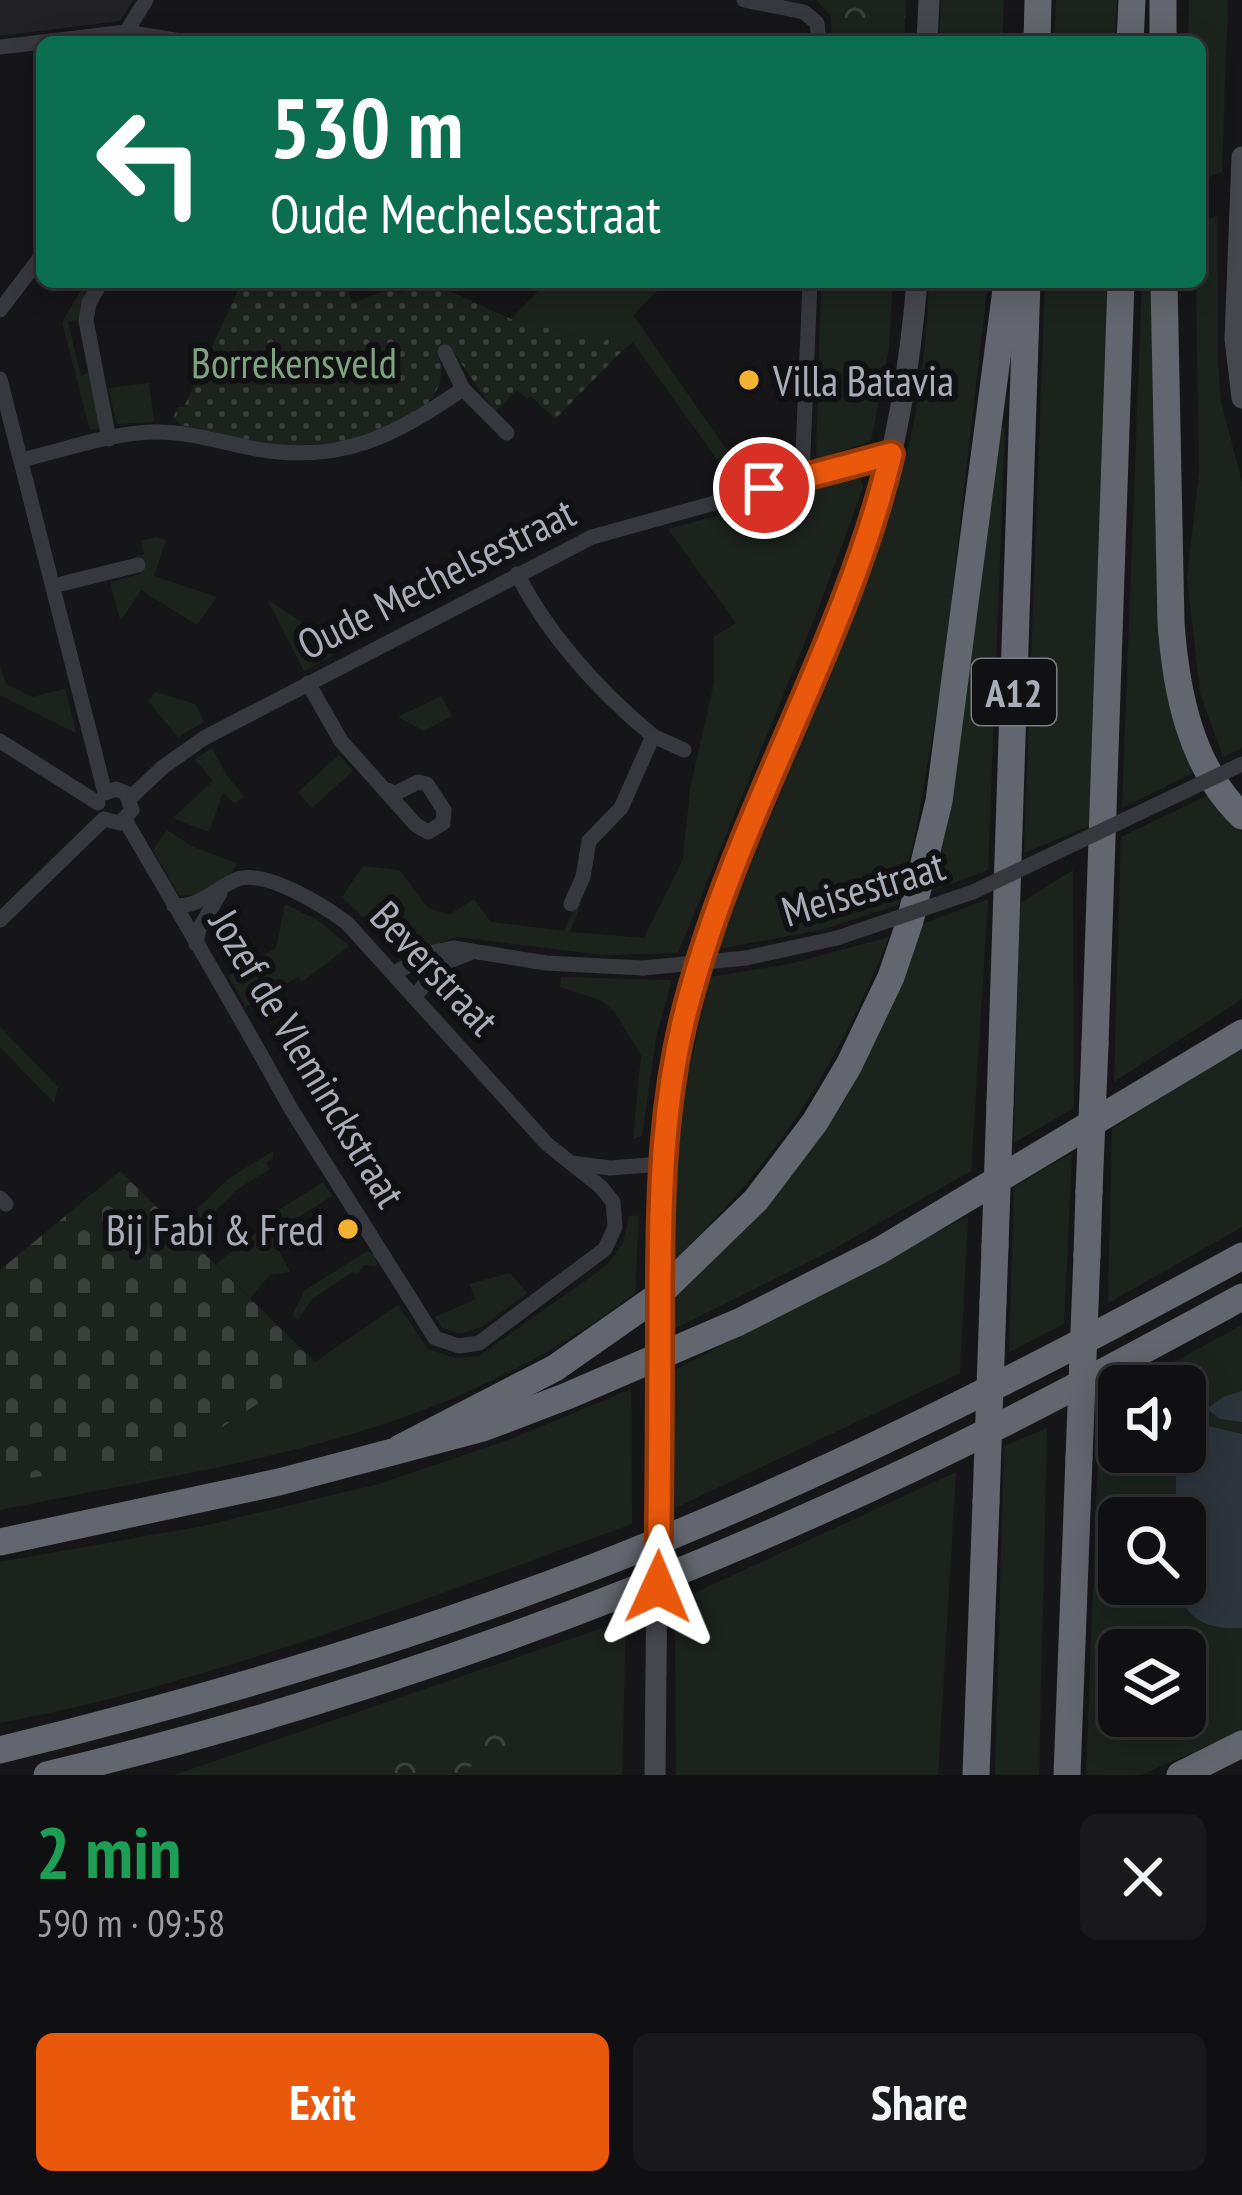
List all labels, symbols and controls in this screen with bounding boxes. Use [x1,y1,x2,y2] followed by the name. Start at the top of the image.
[270,72,463,181] text: 530 m
[72,84,228,240] icon: left
[270,178,661,248] text: Oude Mechelsestraat
[191,335,397,390] park label: Borrekensveld
[772,353,954,408] place label: Villa Batavia
[736,367,762,393] marker: Villa Batavia
[713,437,815,539] pin
[731,455,797,521] icon: arrive
[288,484,584,672] street label: Oude Mechelsestraat
[972,659,1056,725] road number: A12
[775,837,951,939] street label: Meisestraat
[359,889,511,1047] street label: Beverstraat
[196,897,419,1217] street label: Jozef de Vleminckstraat
[106,1202,324,1257] place label: Bij Fabi & Fred
[335,1216,361,1242] marker: Bij Fabi & Fred
[1098,1365,1206,1737] map controls
[1098,1365,1206,1473] button: sound
[1098,1497,1206,1605] button: search
[595,1524,721,1650] position arrow
[1098,1629,1206,1737] button: layers
[36,1805,181,1898] text: 2 min
[1080,1814,1206,1940] button: close
[36,1897,225,1948] text: 590 m · 09:58
[36,2033,609,2171] button: Exit
[633,2033,1206,2171] button: Share

